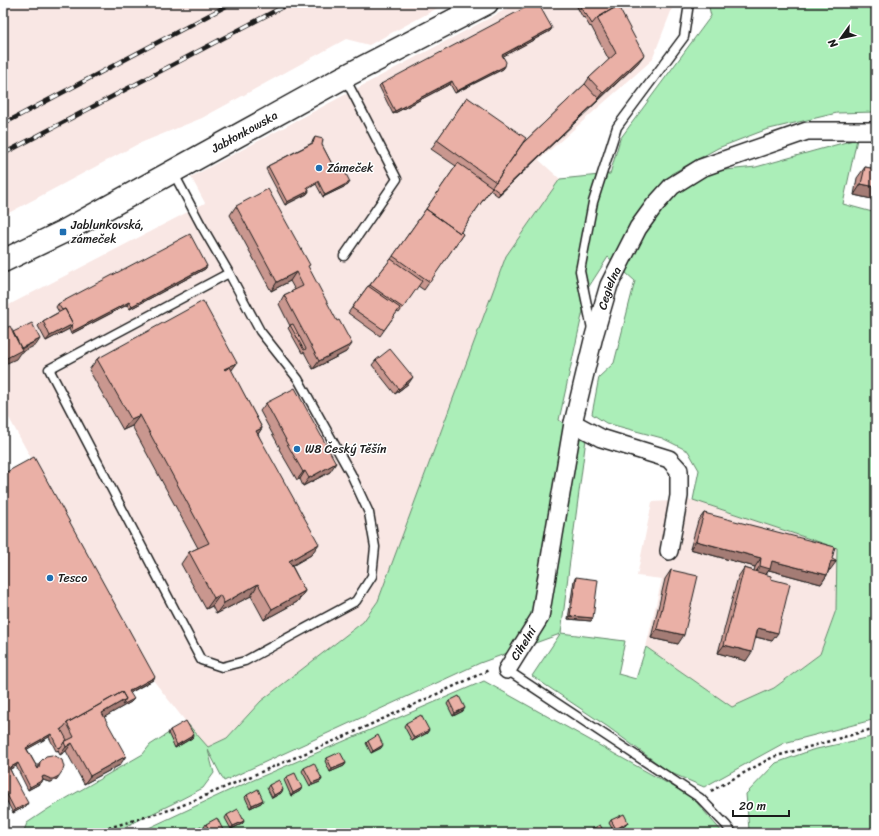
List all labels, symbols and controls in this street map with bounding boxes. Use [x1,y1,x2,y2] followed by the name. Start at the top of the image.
[821,18,861,58] north arrow
[823,34,844,52] text: N
[206,105,282,160] street label: Jabłonkowska
[327,157,374,179] place label: Zámeček
[314,163,324,173] marker: Zámeček
[70,214,144,250] place label: Jablunkovská, zámeček
[58,227,68,237] marker: Jablunkovská, zámeček
[591,263,628,312] street label: Cegielna
[305,438,387,460] place label: W8 Český Těšín
[292,444,302,454] marker: W8 Český Těšín
[58,567,87,589] place label: Tesco
[45,573,55,583] marker: Tesco
[504,621,543,665] street label: Cihelní
[733,792,789,818] scale bar
[739,795,766,817] text: 20 m

